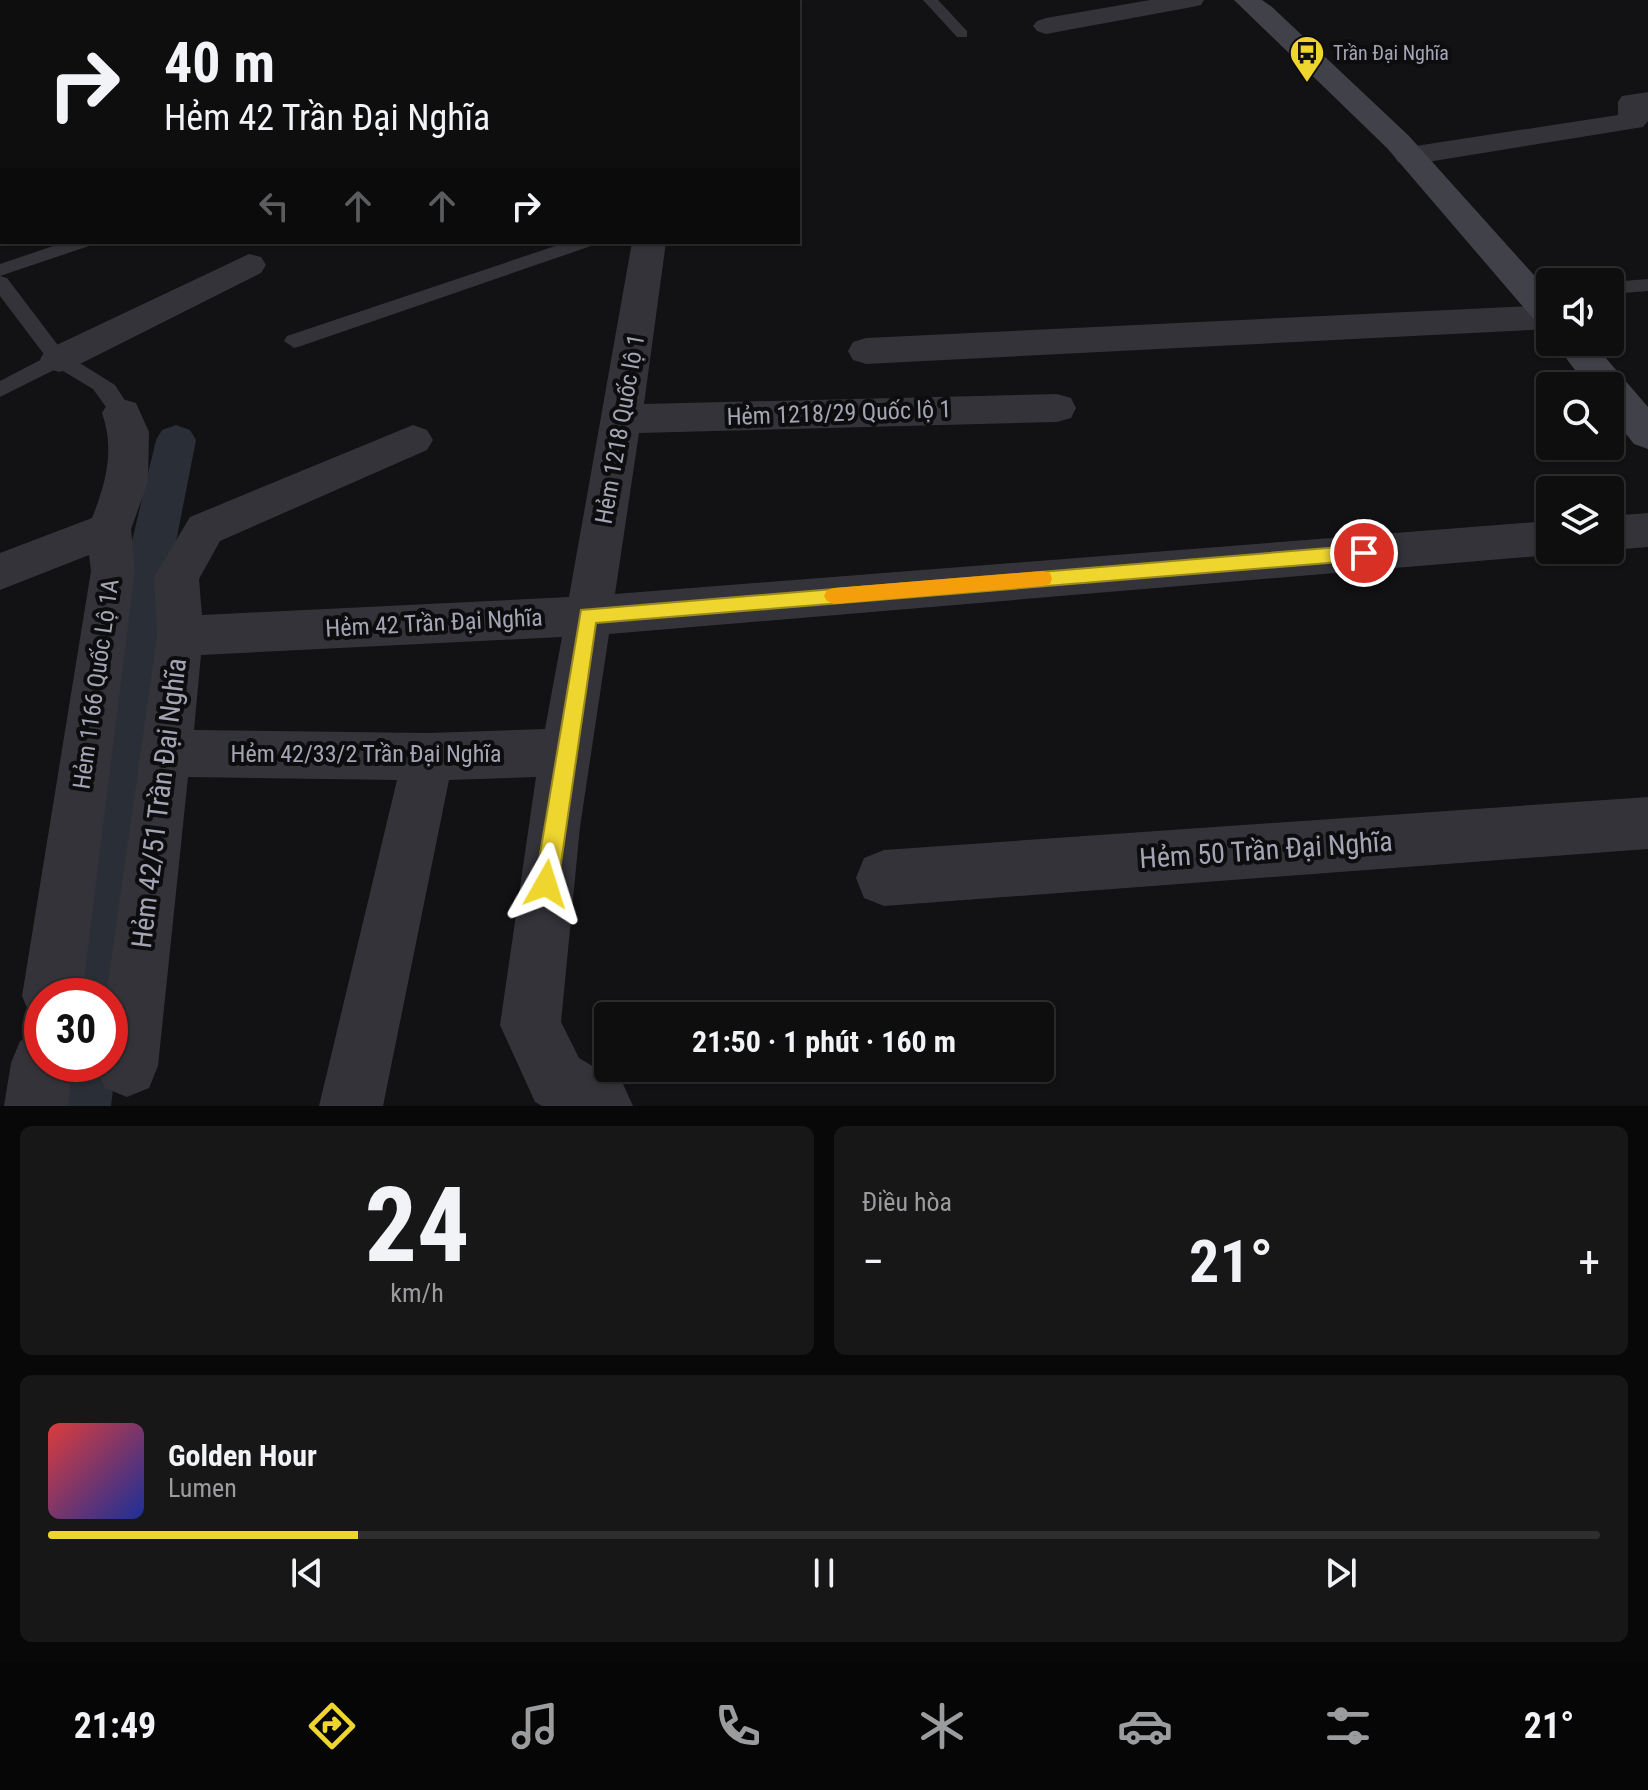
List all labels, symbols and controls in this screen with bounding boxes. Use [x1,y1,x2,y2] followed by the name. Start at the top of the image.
[164,30,275,96] text: 40 m
[32,32,136,136] icon: right
[1288,34,1326,84] bus stop icon: Trần Đại Nghĩa
[1333,41,1449,65] place label: Trần Đại Nghĩa
[164,97,490,139] text: Hẻm 42 Trần Đại Nghĩa
[252,184,296,228] icon: left
[336,184,380,228] icon: ahead
[420,184,464,228] icon: ahead
[504,184,548,228] icon: right
[1536,268,1624,564] map controls
[1536,268,1624,356] button: sound
[590,332,650,526] street label: Hẻm 1218 Quốc lộ 1
[1536,372,1624,460] button: search
[726,395,952,431] street label: Hẻm 1218/29 Quốc lộ 1
[1536,476,1624,564] button: layers
[1330,519,1398,587] pin
[1342,531,1386,575] icon: arrive
[67,577,125,791] street label: Hẻm 1166 Quốc Lộ 1A
[325,603,543,643] street label: Hẻm 42 Trần Đại Nghĩa
[125,656,193,950] street label: Hẻm 42/51 Trần Đại Nghĩa
[231,740,501,768] street label: Hẻm 42/33/2 Trần Đại Nghĩa
[1138,825,1394,875] street label: Hẻm 50 Trần Đại Nghĩa
[504,842,588,926] position arrow
[24,978,128,1082] speed limit sign: 30
[692,1024,956,1059] text: 21:50 · 1 phút · 160 m
[364,1165,470,1286] text: 24
[862,1187,952,1217] text: Điều hòa
[1189,1226,1273,1297] text: 21°
[862,1236,884,1288] text: −
[1578,1236,1600,1288] text: +
[390,1278,444,1308] text: km/h
[168,1438,317,1473] text: Golden Hour
[168,1473,237,1503] text: Lumen
[285,1551,329,1595] icon: previous
[802,1551,846,1595] icon: pause
[1319,1551,1363,1595] icon: next
[304,1698,360,1754] icon: directions
[507,1698,563,1754] icon: music
[710,1698,766,1754] icon: phone
[914,1698,970,1754] icon: climate
[1117,1698,1173,1754] icon: car
[1320,1698,1376,1754] icon: filters
[74,1705,156,1747] text: 21:49
[1524,1705,1574,1747] text: 21°

